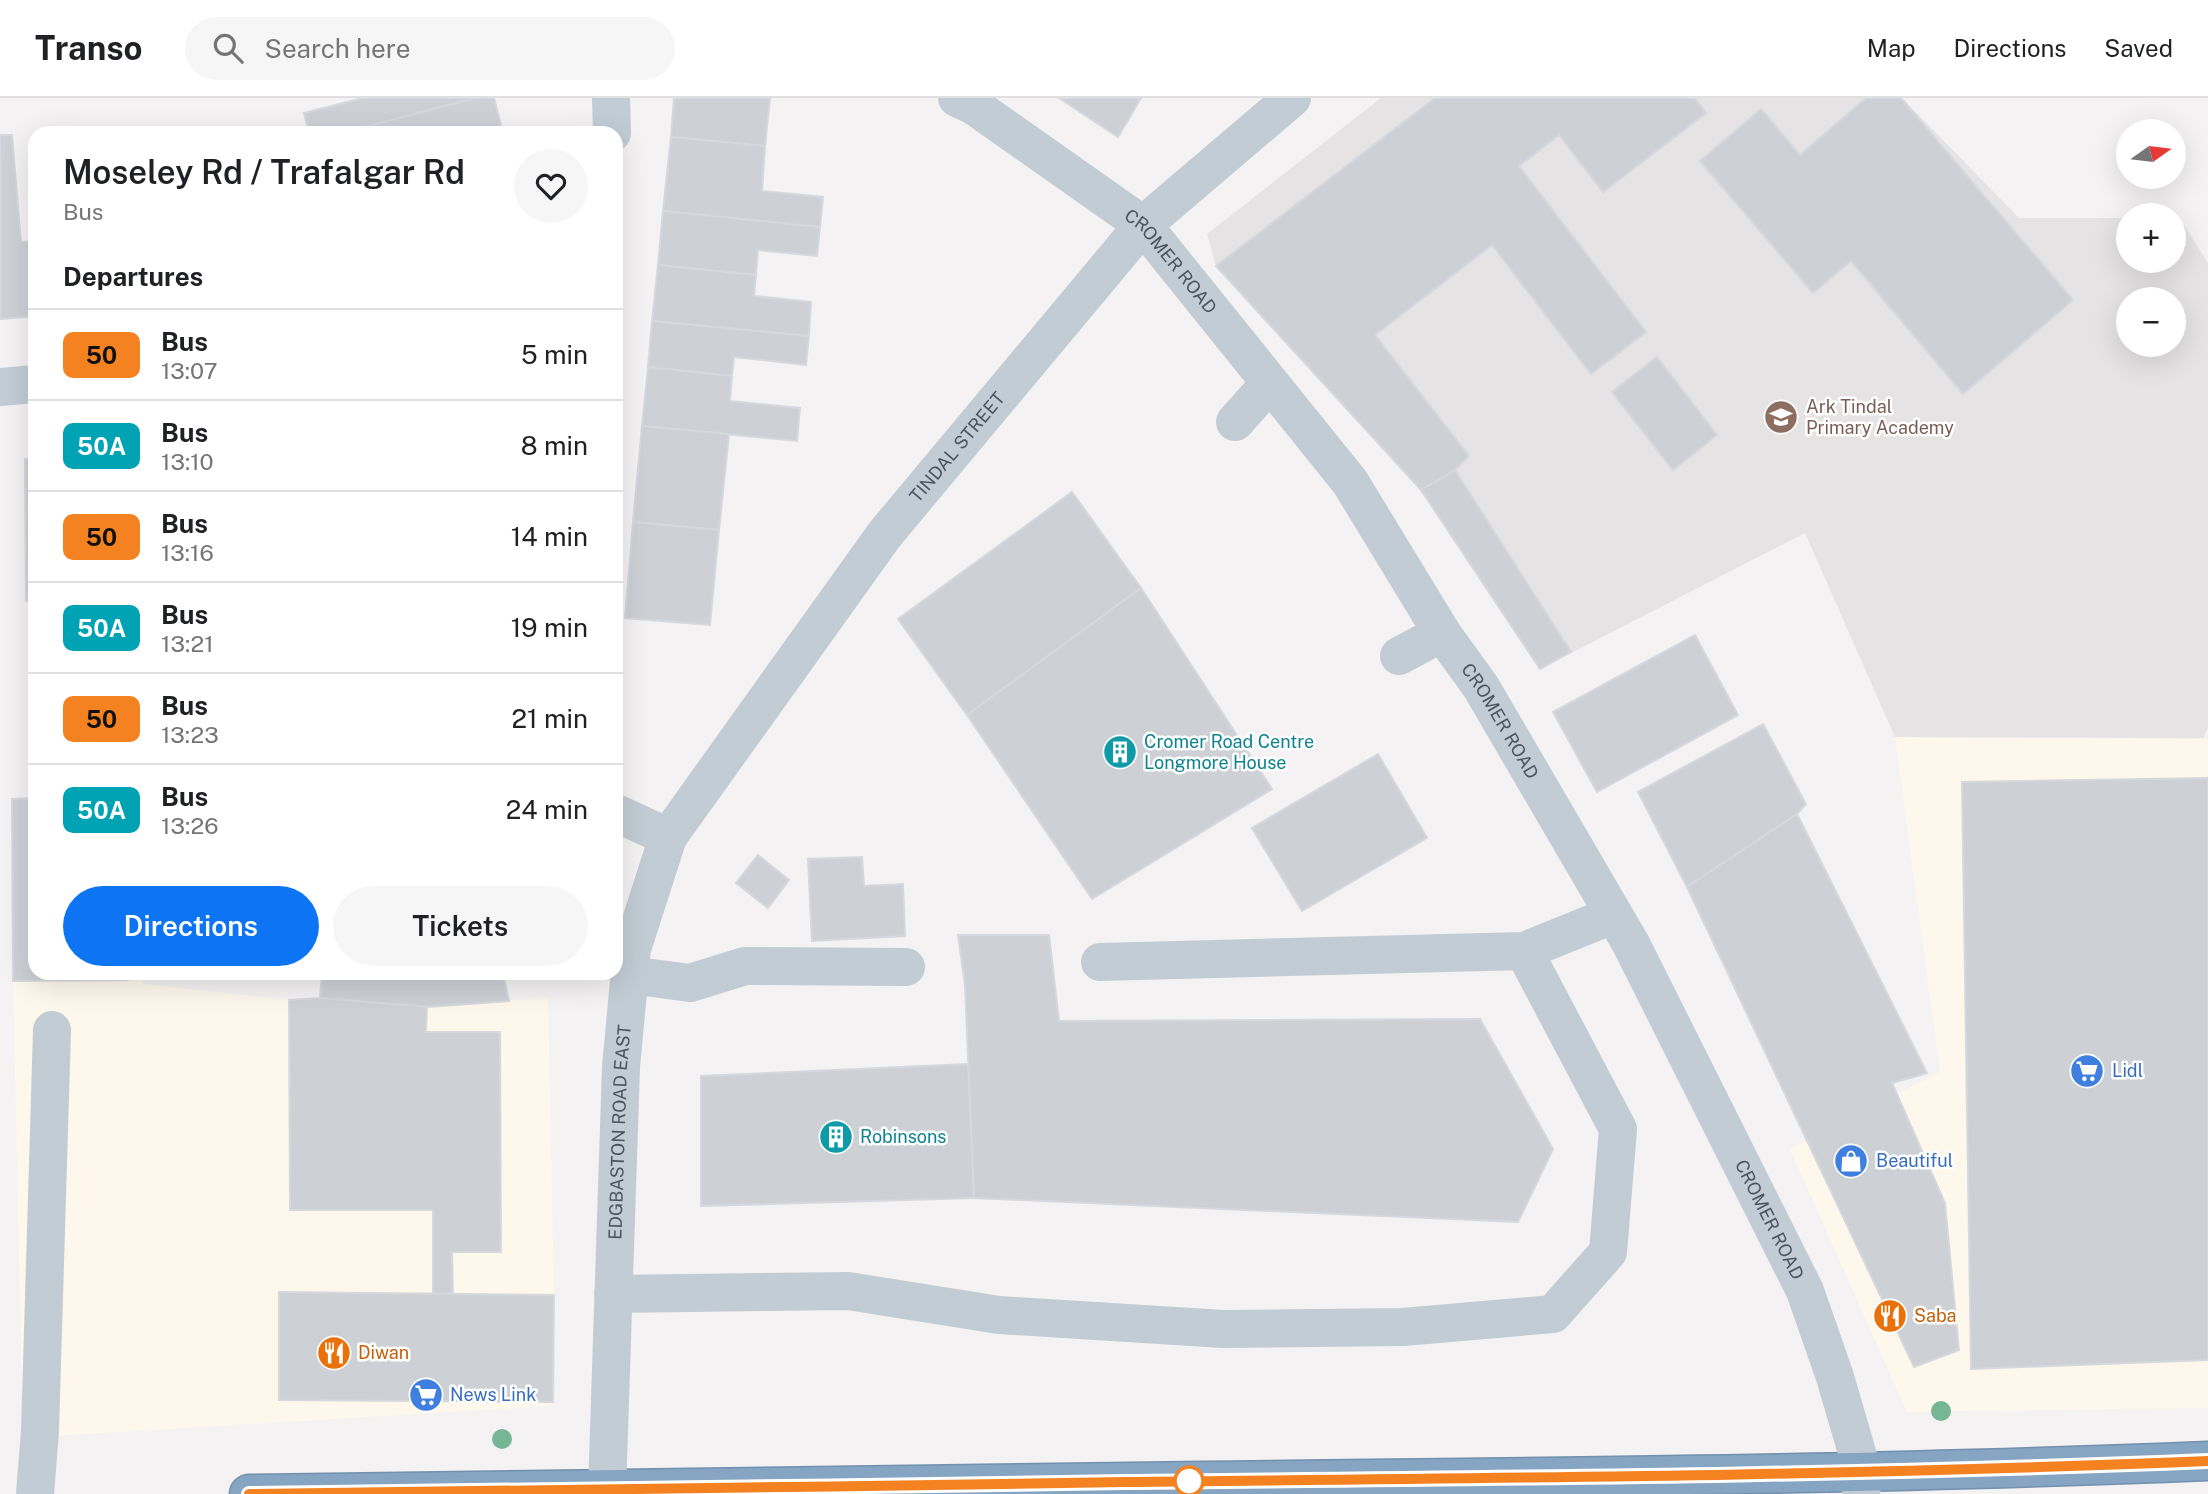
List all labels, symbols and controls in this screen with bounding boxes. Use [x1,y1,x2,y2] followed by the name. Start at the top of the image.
[185,17,675,80] search box
[35,29,143,67] text: Transo
[209,29,247,67] icon: search
[265,33,411,64] text: Search here
[1867,34,1916,62] text: Map
[1954,34,2066,62] text: Directions
[2104,34,2173,62] text: Saved
[2116,119,2186,189] north arrow
[2116,119,2186,357] map controls
[514,149,588,223] button: heart
[63,153,465,191] text: Moseley Rd / Trafalgar Rd
[63,198,103,225] text: Bus
[2116,203,2186,273] button: +
[1121,204,1221,318] street label: CROMER ROAD
[63,261,203,292] text: Departures
[2116,287,2186,357] button: −
[161,326,208,357] text: Bus
[521,339,588,370] text: 5 min
[86,341,117,369] text: 50
[161,357,218,384] text: 13:07
[905,387,1009,506] street label: TINDAL STREET
[1806,396,1954,438] place label: Ark Tindal Primary Academy
[1762,398,1800,436] school or university icon: Ark Tindal Primary Academy
[161,417,208,448] text: Bus
[521,430,588,461] text: 8 min
[77,432,126,460] text: 50A
[161,448,214,475] text: 13:10
[161,508,208,539] text: Bus
[511,521,588,552] text: 14 min
[86,523,117,551] text: 50
[161,539,214,566] text: 13:16
[161,599,208,630] text: Bus
[511,612,588,643] text: 19 min
[77,614,126,642] text: 50A
[161,630,214,657] text: 13:21
[1457,659,1543,783] street label: CROMER ROAD
[161,690,208,721] text: Bus
[512,703,588,734] text: 21 min
[86,705,117,733] text: 50
[161,721,219,748] text: 13:23
[1144,731,1314,773] place label: Cromer Road Centre Longmore House
[1101,733,1139,771] building icon: Cromer Road Centre Longmore House
[161,781,208,812] text: Bus
[506,794,588,825] text: 24 min
[77,796,126,824] text: 50A
[161,812,219,839] text: 13:26
[63,886,319,966] button: Directions
[333,886,588,966] button: Tickets
[604,1023,635,1240] street label: EDGBASTON ROAD EAST
[2068,1052,2106,1090] supermarket icon: Lidl
[2112,1060,2143,1081] place label: Lidl
[817,1118,855,1156] building icon: Robinsons
[860,1126,946,1147] place label: Robinsons
[1832,1142,1870,1180] shop icon: Beautiful
[1876,1150,1953,1171] place label: Beautiful
[1731,1156,1809,1283] street label: CROMER ROAD
[1871,1297,1909,1335] restaurant icon: Saba
[1914,1305,1957,1326] place label: Saba
[315,1334,353,1372] restaurant icon: Diwan
[358,1342,409,1363] place label: Diwan
[407,1376,445,1414] supermarket icon: News Link
[450,1384,536,1405] place label: News Link
[1174,1466,1204,1494] unlabelled marker

